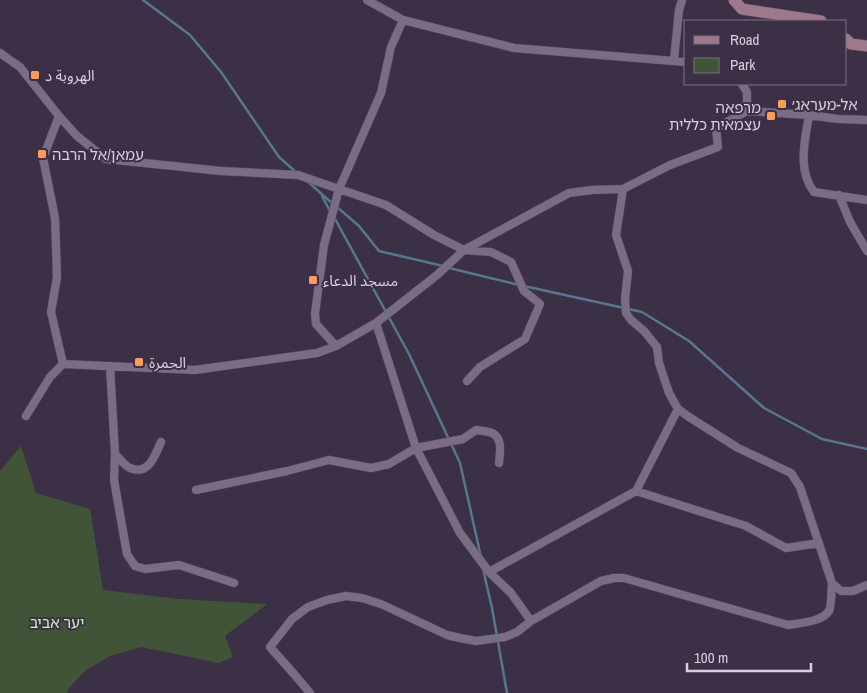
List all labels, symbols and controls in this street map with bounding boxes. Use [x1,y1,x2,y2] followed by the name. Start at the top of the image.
[684,20,847,85] legend
[730,29,759,50] text: Road
[730,54,756,75] text: Park
[45,65,95,86] place label: الهروبة د
[29,69,41,81] marker: الهروبة د
[792,94,858,115] place label: אל-מעראג׳
[669,97,761,135] place label: מרפאה עצמאית כללית
[776,98,788,110] marker: אל-מעראג׳
[765,110,777,122] marker: מרפאה עצמאית כללית
[52,144,144,165] place label: עמאן/אל הרבה
[36,148,48,160] marker: עמאן/אל הרבה
[323,270,398,291] place label: مسجد الدعاء
[307,274,319,286] marker: مسجد الدعاء
[149,352,186,373] place label: الحمرة
[133,356,145,368] marker: الحمرة
[30,612,84,633] park label: יער אביב
[687,640,811,672] scale bar
[694,647,728,668] text: 100 m

